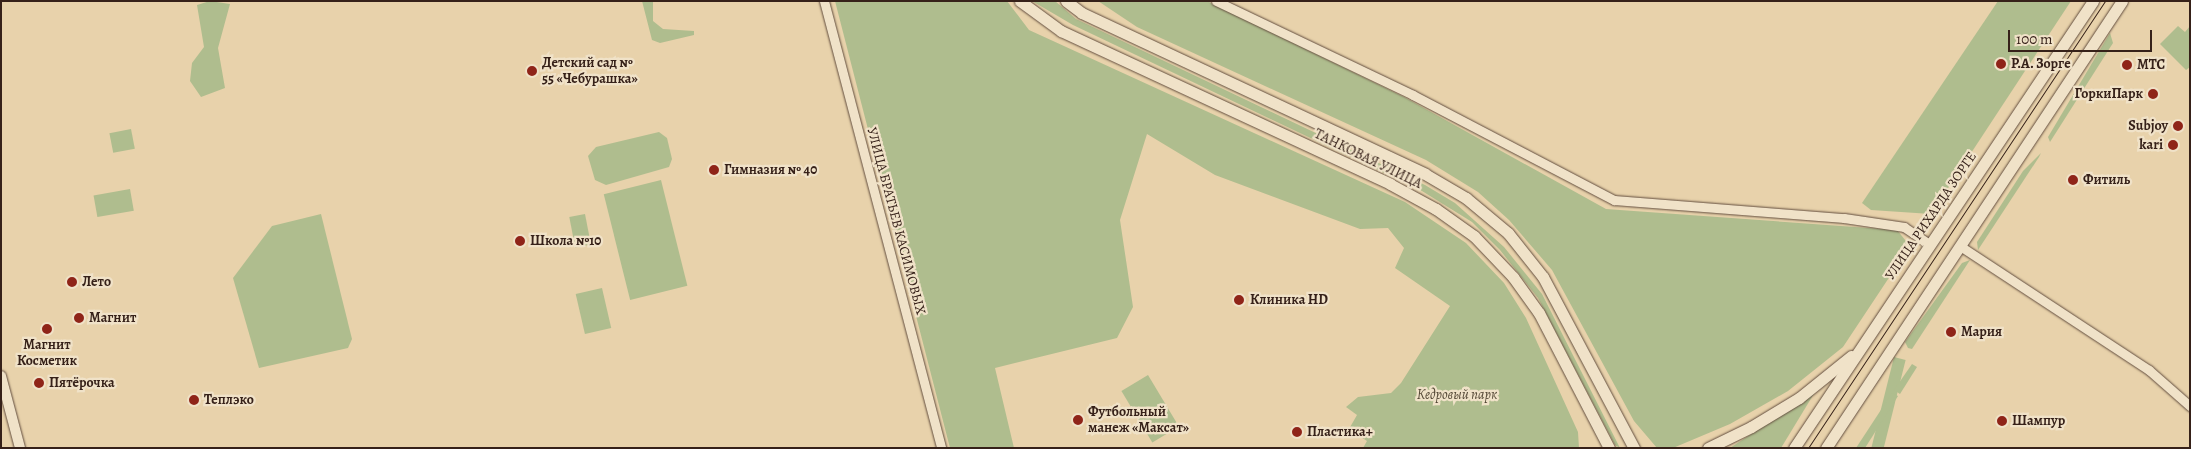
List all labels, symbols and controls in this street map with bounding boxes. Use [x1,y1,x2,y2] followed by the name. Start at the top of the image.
[2011,20,2155,52] scale bar
[2016,29,2053,49] text: 100 m
[542,55,638,88] place label: Детский сад № 55 «Чебурашка»
[2011,56,2071,72] place label: Р.А. Зорге
[2137,57,2165,73] place label: МТС
[1995,58,2007,70] marker: Р.А. Зорге
[2121,59,2133,71] marker: МТС
[526,65,538,77] marker: Детский сад № 55 «Чебурашка»
[2075,86,2143,102] place label: ГоркиПарк
[2147,88,2159,100] marker: ГоркиПарк
[2128,118,2168,134] place label: Subjoy
[2172,120,2184,132] marker: Subjoy
[863,126,929,316] street label: УЛИЦА БРАТЬЕВ КАСИМОВЫХ
[1311,126,1425,192] street label: ТАНКОВАЯ УЛИЦА
[2139,137,2163,153] place label: kari
[2167,139,2179,151] marker: kari
[1882,149,1980,283] street label: УЛИЦА РИХАРДА ЗОРГЕ
[724,162,817,178] place label: Гимназия № 40
[708,164,720,176] marker: Гимназия № 40
[2083,172,2130,188] place label: Фитиль
[2067,174,2079,186] marker: Фитиль
[530,233,601,249] place label: Школа №10
[514,235,526,247] marker: Школа №10
[82,274,111,290] place label: Лето
[66,276,78,288] marker: Лето
[1250,292,1328,308] place label: Клиника HD
[1232,293,1246,307] marker: Клиника HD
[89,310,136,326] place label: Магнит
[73,312,85,324] marker: Магнит
[41,323,53,335] marker: Магнит Косметик
[1961,324,2002,340] place label: Мария
[1945,326,1957,338] marker: Мария
[17,337,77,370] place label: Магнит Косметик
[49,375,115,391] place label: Пятёрочка
[33,377,45,389] marker: Пятёрочка
[1417,387,1497,403] park label: Кедровый парк
[204,392,254,408] place label: Теплэко
[188,394,200,406] marker: Теплэко
[1088,404,1189,437] place label: Футбольный манеж «Максат»
[2012,413,2065,429] place label: Шампур
[1072,414,1084,426] marker: Футбольный манеж «Максат»
[1996,415,2008,427] marker: Шампур
[1307,424,1373,440] place label: Пластика+
[1291,426,1303,438] marker: Пластика+

